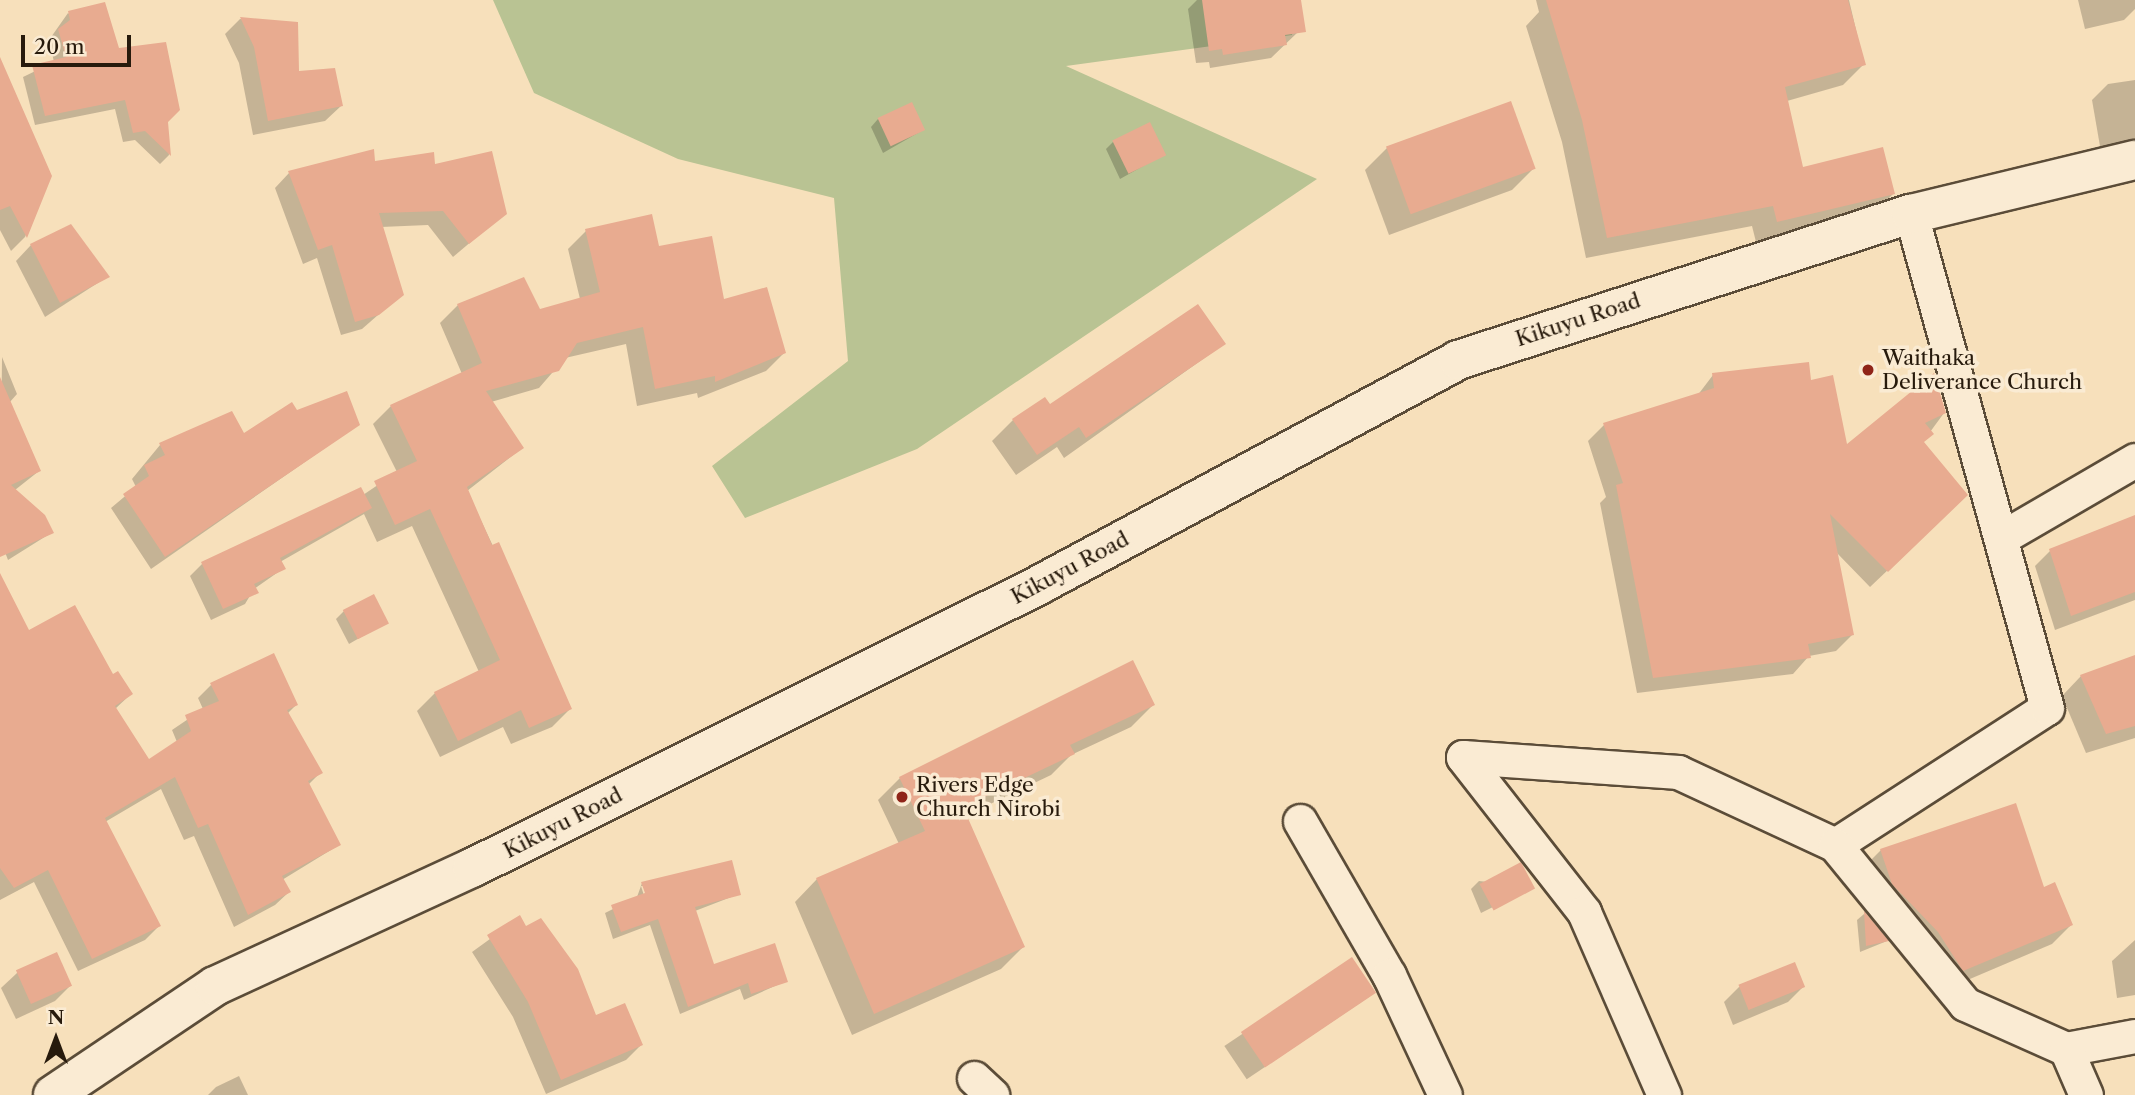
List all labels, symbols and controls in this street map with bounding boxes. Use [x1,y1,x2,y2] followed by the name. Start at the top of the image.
[24,21,135,65] scale bar
[34,34,85,59] text: 20 m
[1512,288,1644,352] street label: Kikuyu Road
[1882,345,2082,395] place label: Waithaka Deliverance Church
[1860,362,1876,378] marker: Waithaka Deliverance Church
[1007,526,1133,610] street label: Kikuyu Road
[916,772,1061,822] place label: Rivers Edge Church Nirobi
[499,782,627,864] street label: Kikuyu Road
[894,789,910,805] marker: Rivers Edge Church Nirobi
[21,1004,91,1074] north arrow
[48,1006,64,1029] text: N

